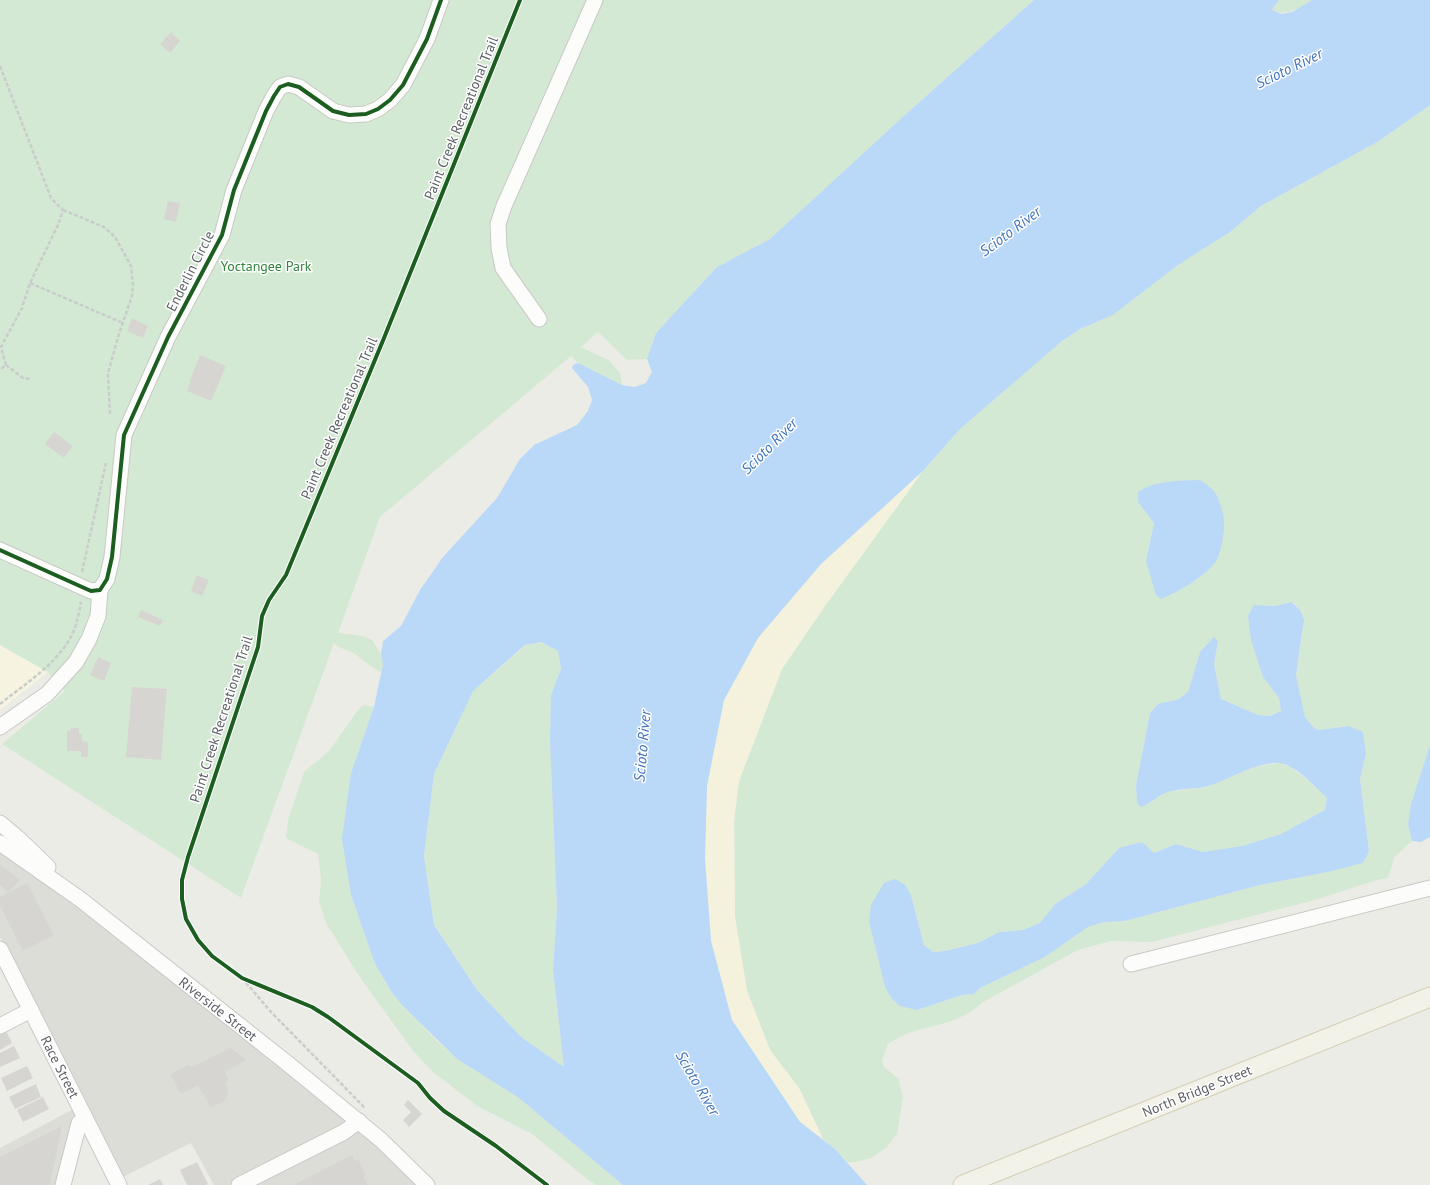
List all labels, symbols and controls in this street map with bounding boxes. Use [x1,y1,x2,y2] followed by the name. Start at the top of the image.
[420,34,502,202] street label: Paint Creek Recreational Trail
[1253,43,1326,92] water label: Scioto River
[976,201,1045,260] water label: Scioto River
[162,228,218,314] street label: Enderlin Circle
[221,257,312,275] park label: Yoctangee Park
[297,334,381,502] street label: Paint Creek Recreational Trail
[737,413,802,478] water label: Scioto River
[185,633,257,805] street label: Paint Creek Recreational Trail
[629,708,655,783] water label: Scioto River
[175,973,261,1045] street label: Riverside Street
[37,1033,84,1101] street label: Race Street
[672,1047,725,1120] water label: Scioto River
[1140,1061,1255,1121] street label: North Bridge Street

